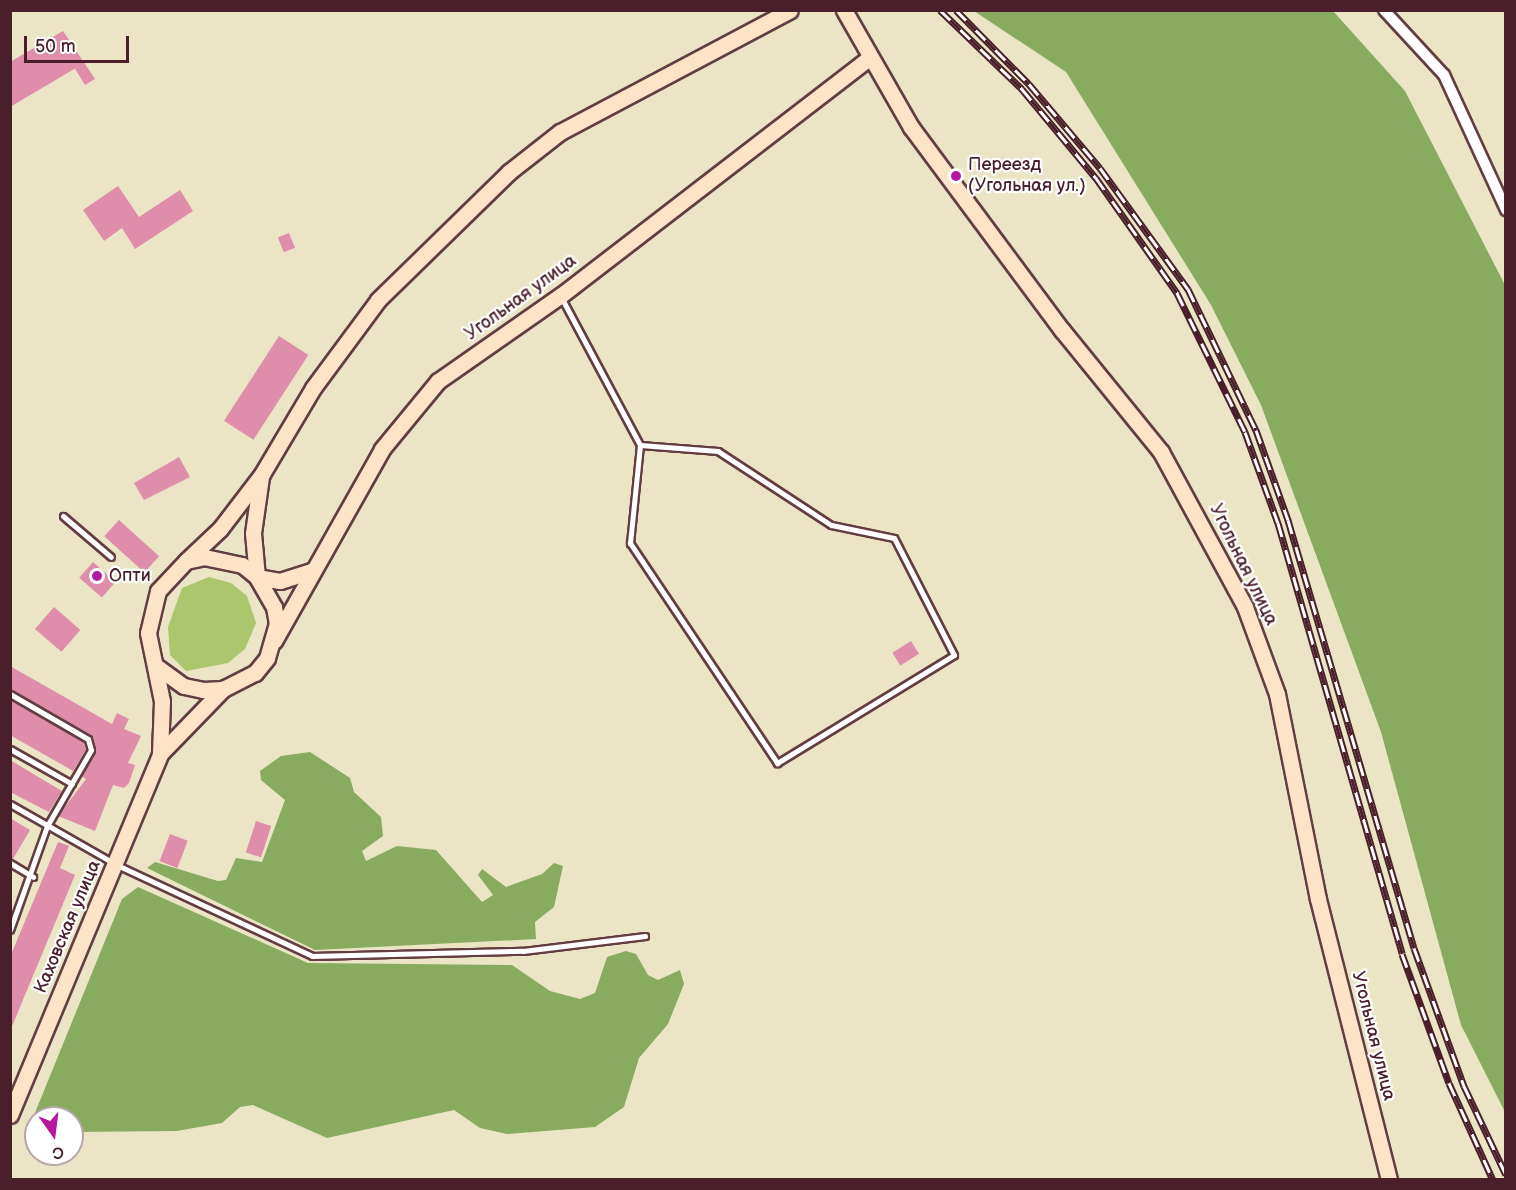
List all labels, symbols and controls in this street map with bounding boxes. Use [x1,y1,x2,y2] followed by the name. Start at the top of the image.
[27,24,132,62] scale bar
[35,36,76,57] text: 50 m
[968,155,1086,198] place label: Переезд (Угольная ул.)
[949,169,963,183] marker: Переезд (Угольная ул.)
[461,250,581,346] street label: Угольная улица
[1204,501,1282,629] street label: Угольная улица
[109,565,151,587] place label: Опти
[90,569,104,583] marker: Опти
[30,857,106,997] street label: Каховская улица
[1347,969,1399,1103] street label: Угольная улица
[24,1106,84,1166] north arrow
[50,1141,66,1163] text: С

